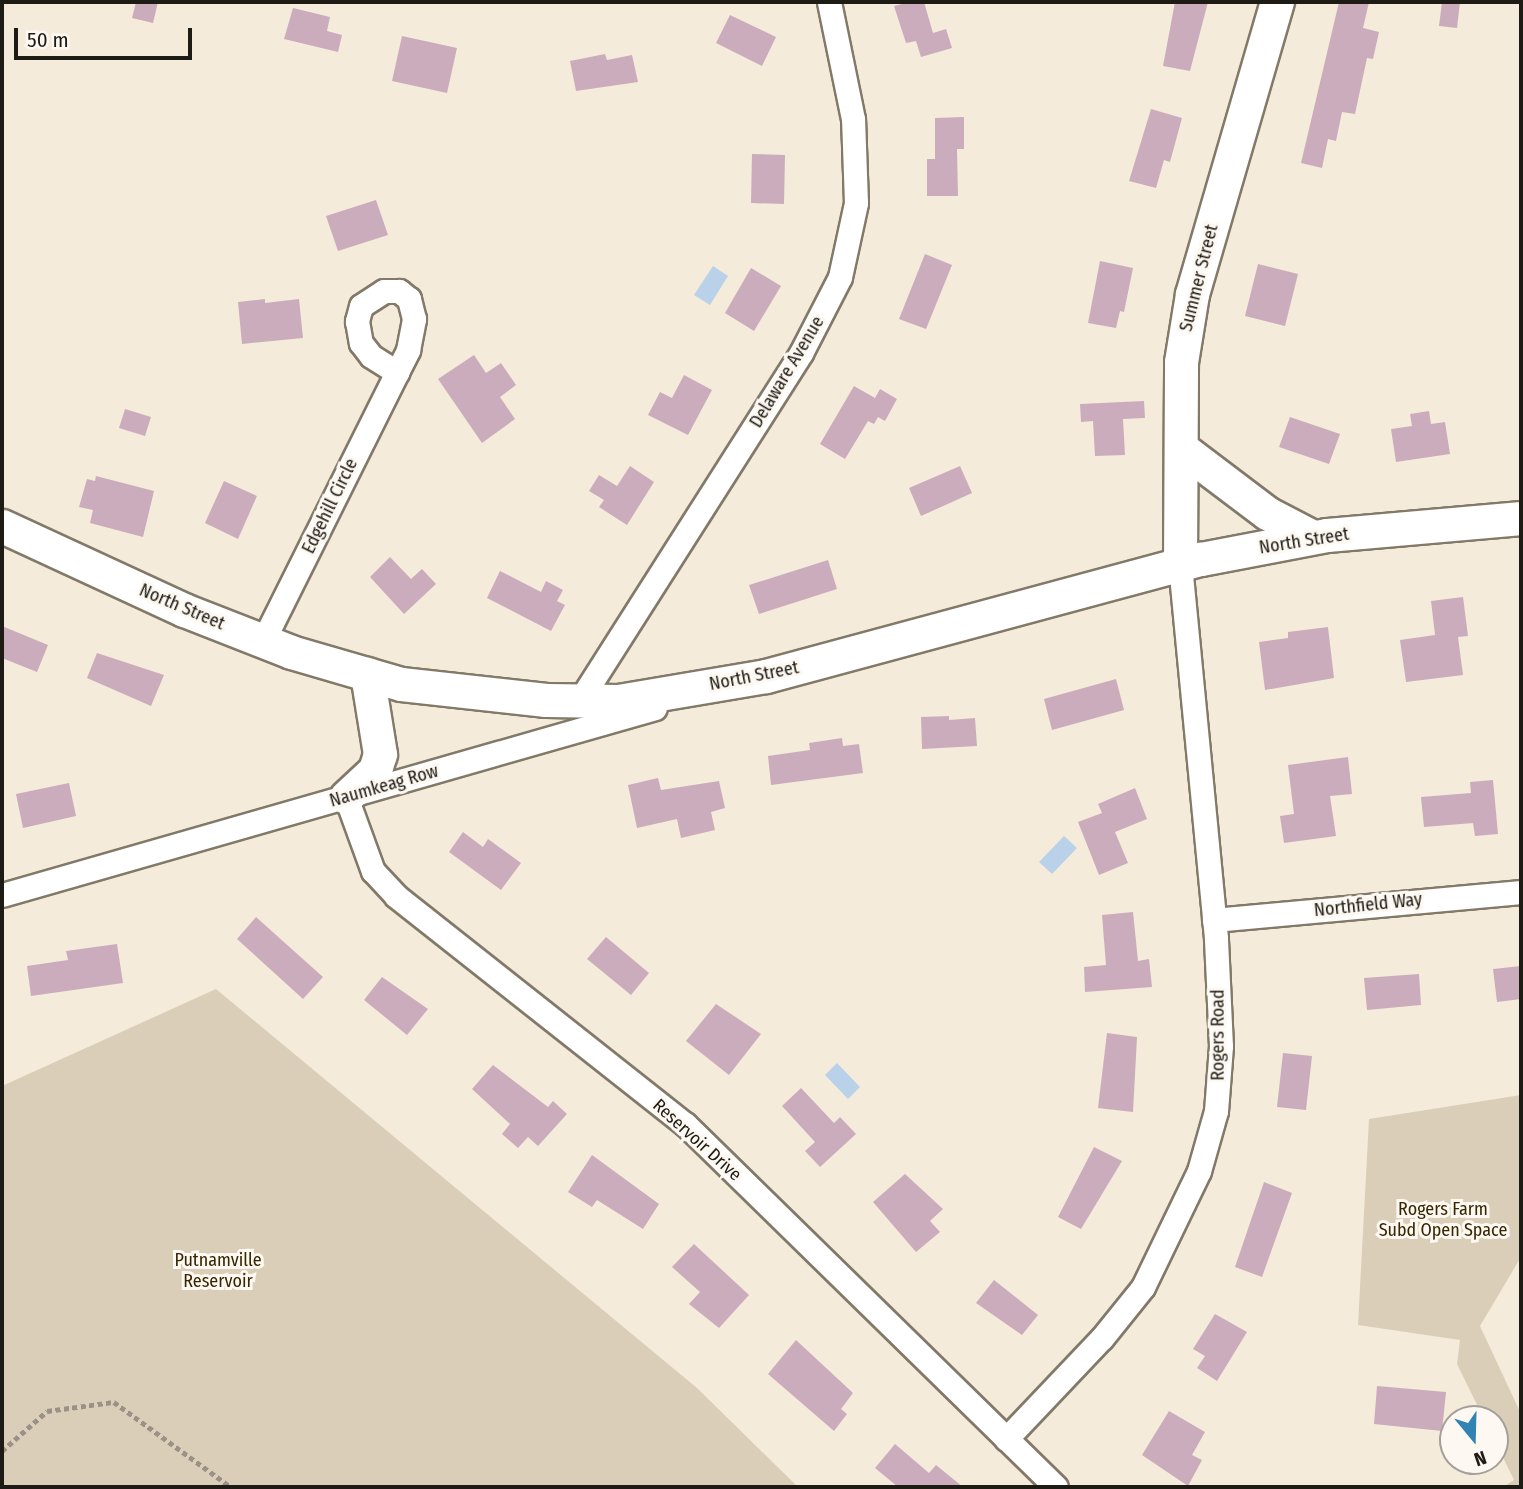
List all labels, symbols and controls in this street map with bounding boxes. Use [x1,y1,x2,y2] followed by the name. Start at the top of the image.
[18,14,196,58] scale bar
[27,27,69,53] text: 50 m
[1175,222,1223,334] street label: Summer Street
[745,312,829,432] street label: Delaware Avenue
[298,455,362,557] street label: Edgehill Circle
[1258,523,1350,559] street label: North Street
[136,579,228,635] street label: North Street
[708,657,800,695] street label: North Street
[327,760,441,812] street label: Naumkeag Row
[1313,889,1423,921] street label: Northfield Way
[1207,989,1229,1081] street label: Rogers Road
[648,1095,746,1185] street label: Reservoir Drive
[1379,1199,1507,1242] park label: Rogers Farm Subd Open Space
[174,1250,262,1292] park label: Putnamville Reservoir
[1439,1405,1509,1475] north arrow
[1471,1446,1489,1471] text: N

